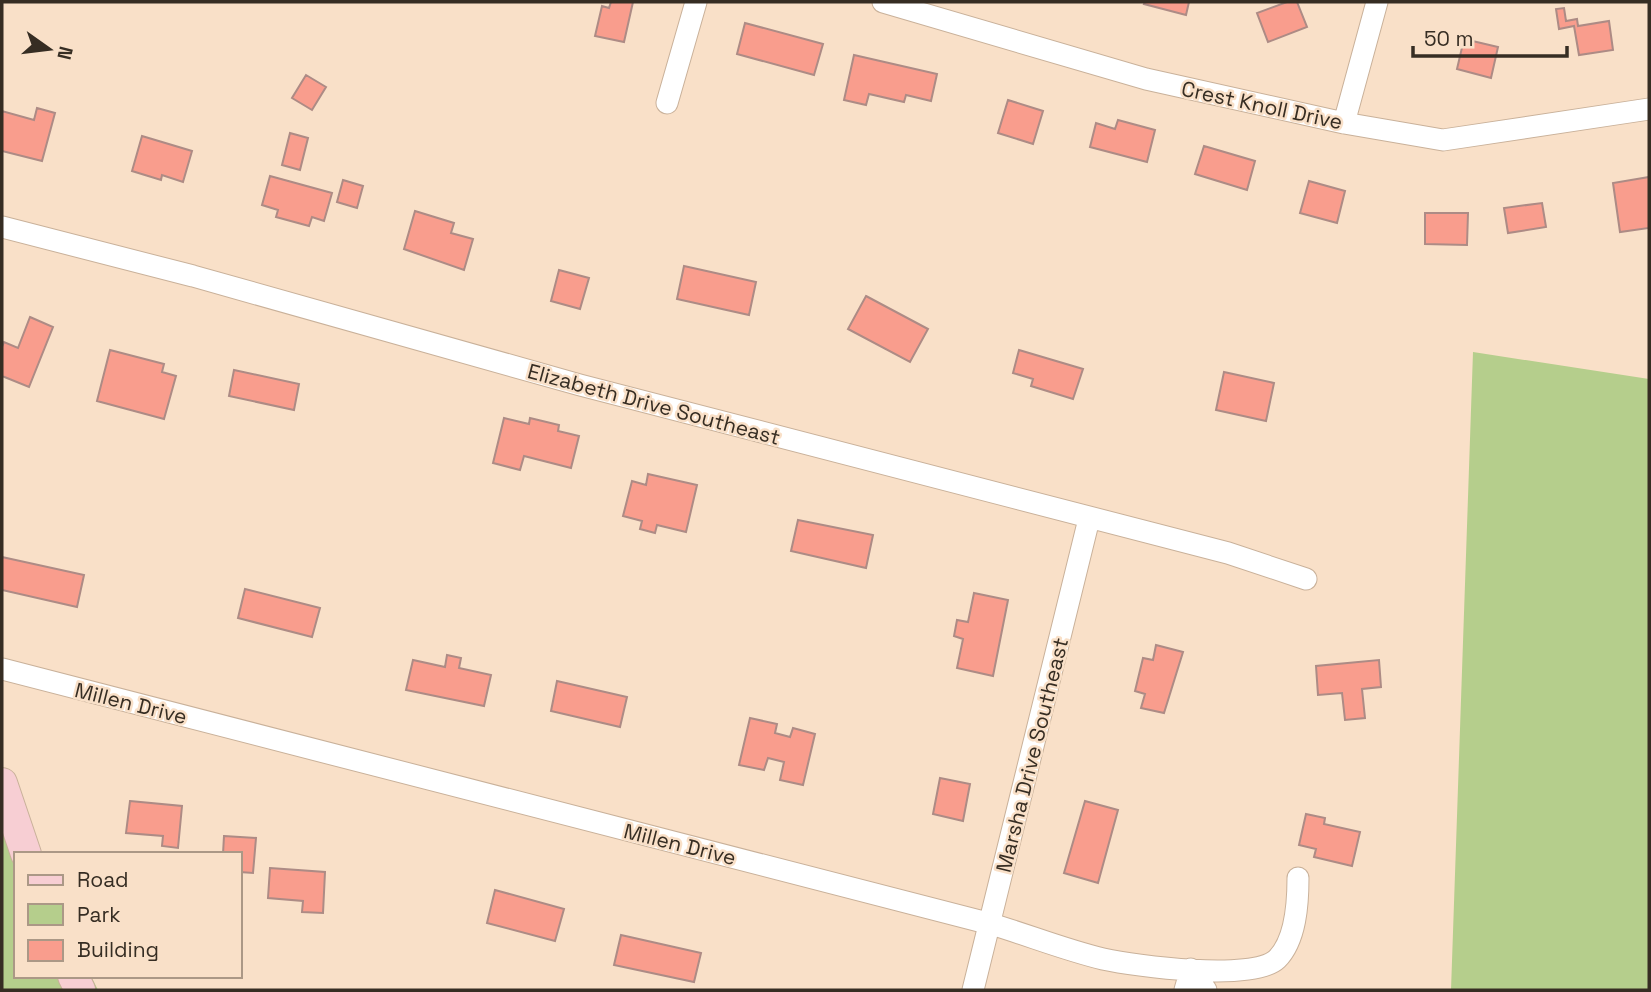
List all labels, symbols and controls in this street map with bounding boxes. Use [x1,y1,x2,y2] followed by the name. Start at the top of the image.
[14,14,84,84] north arrow
[1413,14,1567,58] scale bar
[1424,25,1474,52] text: 50 m
[51,44,79,62] text: N
[1179,75,1345,135] street label: Crest Knoll Drive
[525,357,783,451] street label: Elizabeth Drive Southeast
[990,635,1074,875] street label: Marsha Drive Southeast
[72,676,190,730] street label: Millen Drive
[621,817,739,871] street label: Millen Drive
[14,852,242,978] legend
[77,866,129,893] text: Road
[77,901,121,928] text: Park
[77,936,159,963] text: Building

